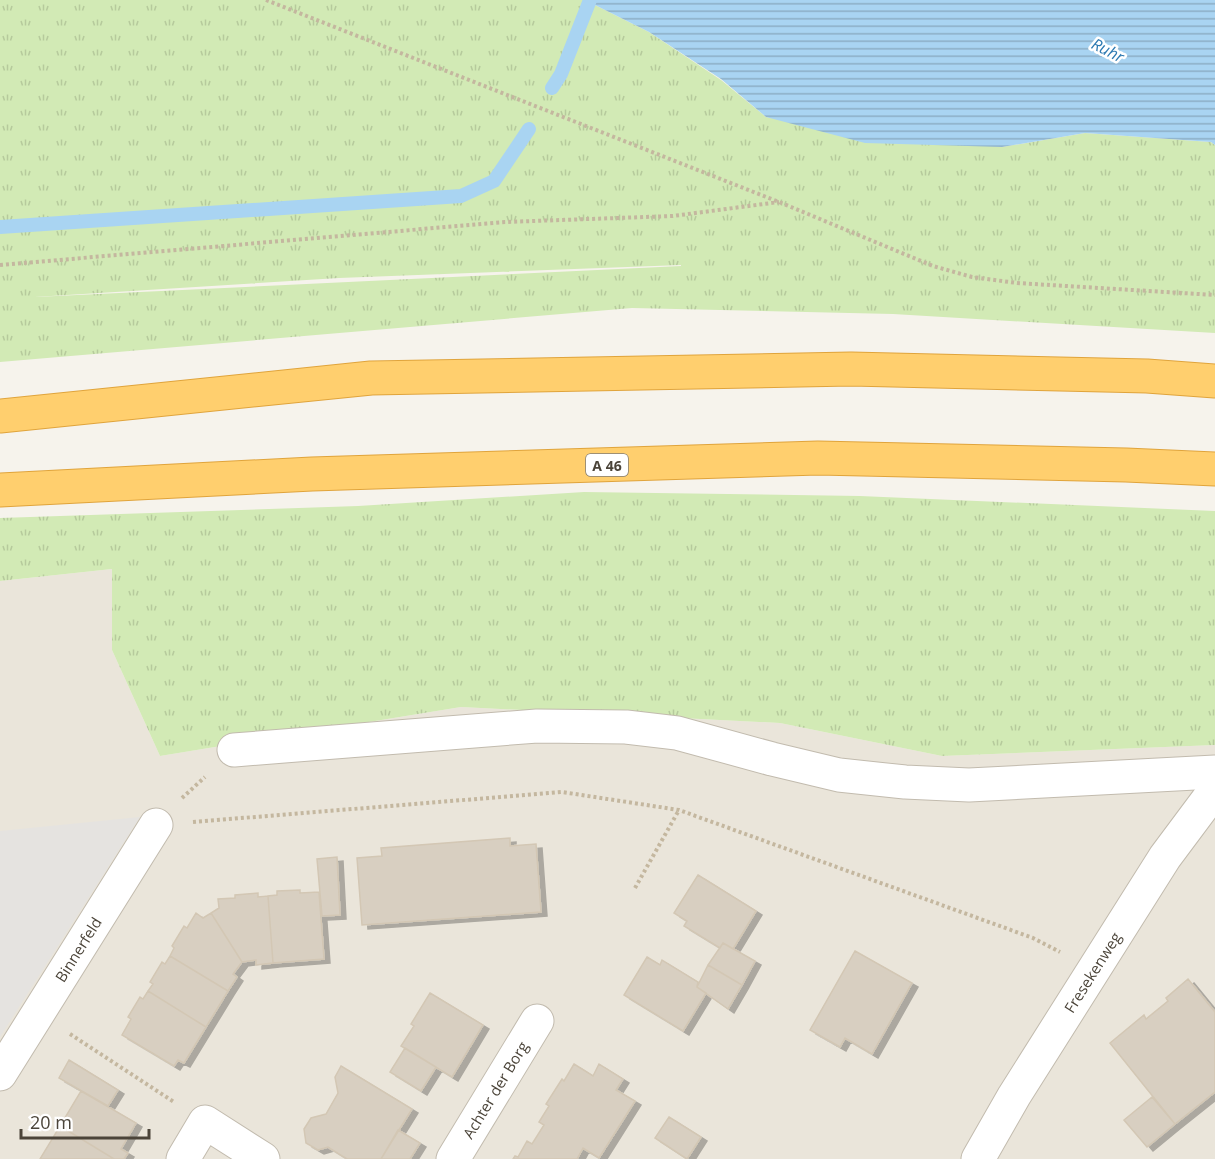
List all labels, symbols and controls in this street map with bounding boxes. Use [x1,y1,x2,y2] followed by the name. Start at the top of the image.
[1088,33,1129,68] water label: Ruhr
[586,454,628,476] road number: A 46
[50,913,106,986] street label: Binnerfeld
[1059,928,1125,1016] street label: Fresekenweg
[458,1037,532,1142] street label: Achter der Borg
[21,1102,148,1140] scale bar
[30,1110,72,1134] text: 20 m

